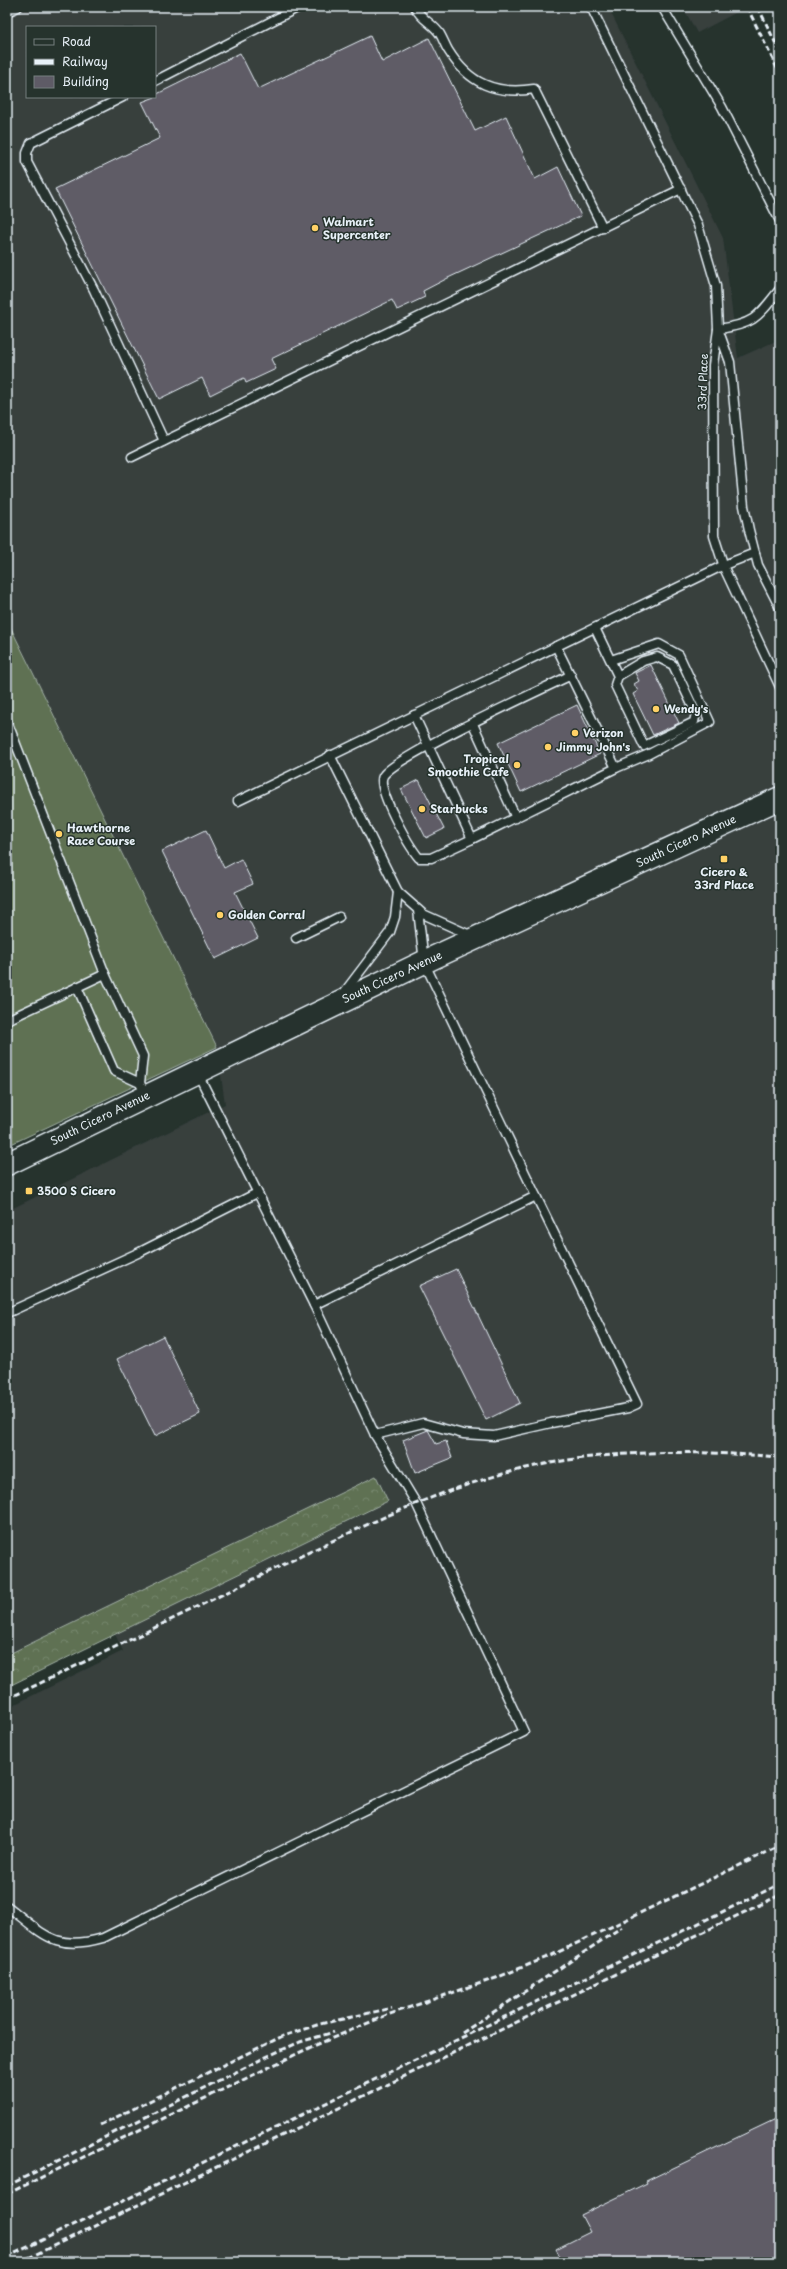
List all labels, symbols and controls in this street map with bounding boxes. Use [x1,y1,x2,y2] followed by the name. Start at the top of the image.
[26,26,156,98] legend
[62,32,91,50] text: Road
[62,52,108,70] text: Railway
[62,72,109,90] text: Building
[323,213,391,243] place label: Walmart Supercenter
[310,223,320,233] marker: Walmart Supercenter
[693,353,712,411] street label: 33rd Place
[664,700,708,717] place label: Wendy's
[651,704,661,714] marker: Wendy's
[583,724,624,741] place label: Verizon
[570,728,580,738] marker: Verizon
[556,738,630,755] place label: Jimmy John's
[543,742,553,752] marker: Jimmy John's
[428,750,509,780] place label: Tropical Smoothie Cafe
[512,760,522,770] marker: Tropical Smoothie Cafe
[430,800,488,817] place label: Starbucks
[417,804,427,814] marker: Starbucks
[633,810,739,871] street label: South Cicero Avenue
[67,819,135,849] place label: Hawthorne Race Course
[54,829,64,839] marker: Hawthorne Race Course
[719,854,729,864] marker: Cicero & 33rd Place
[694,863,754,893] place label: Cicero & 33rd Place
[228,906,305,923] place label: Golden Corral
[215,910,225,920] marker: Golden Corral
[339,946,445,1007] street label: South Cicero Avenue
[47,1086,152,1149] street label: South Cicero Avenue
[37,1182,116,1199] place label: 3500 S Cicero
[24,1186,34,1196] marker: 3500 S Cicero

